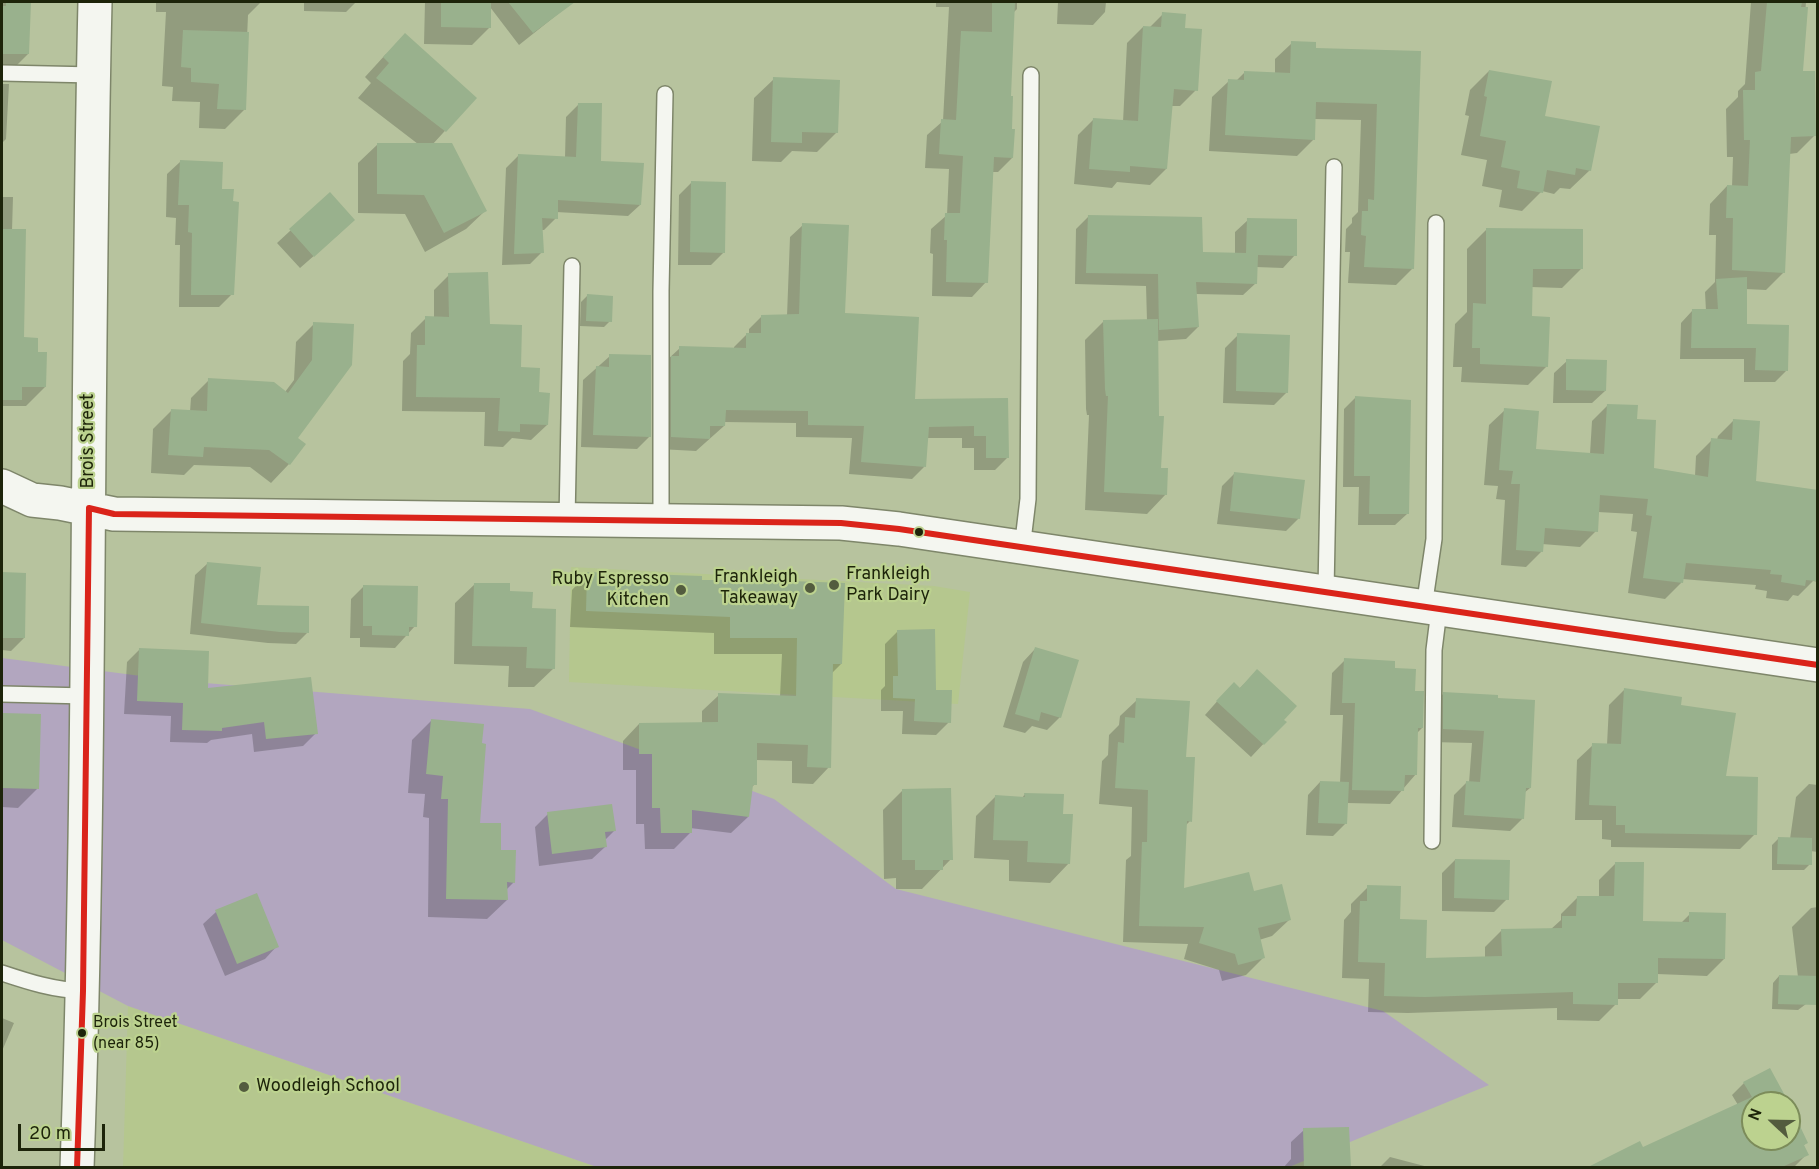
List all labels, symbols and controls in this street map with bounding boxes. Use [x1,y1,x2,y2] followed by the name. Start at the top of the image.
[78,393,100,489] street label: Brois Street
[913,526,925,538] unlabelled marker
[846,564,930,606] place label: Frankleigh Park Dairy
[714,567,798,610] place label: Frankleigh Takeaway
[552,569,669,612] place label: Ruby Espresso Kitchen
[827,578,841,592] marker: Frankleigh Park Dairy
[803,581,817,595] marker: Frankleigh Takeaway
[674,583,688,597] marker: Ruby Espresso Kitchen
[93,1014,178,1052] place label: Brois Street (near 85)
[76,1027,88,1039] marker: Brois Street (near 85)
[256,1076,400,1098] place label: Woodleigh School
[237,1080,251,1094] marker: Woodleigh School
[1741,1091,1801,1151] north arrow
[1745,1106,1768,1124] text: N
[21,1112,108,1150] scale bar
[29,1123,71,1146] text: 20 m

